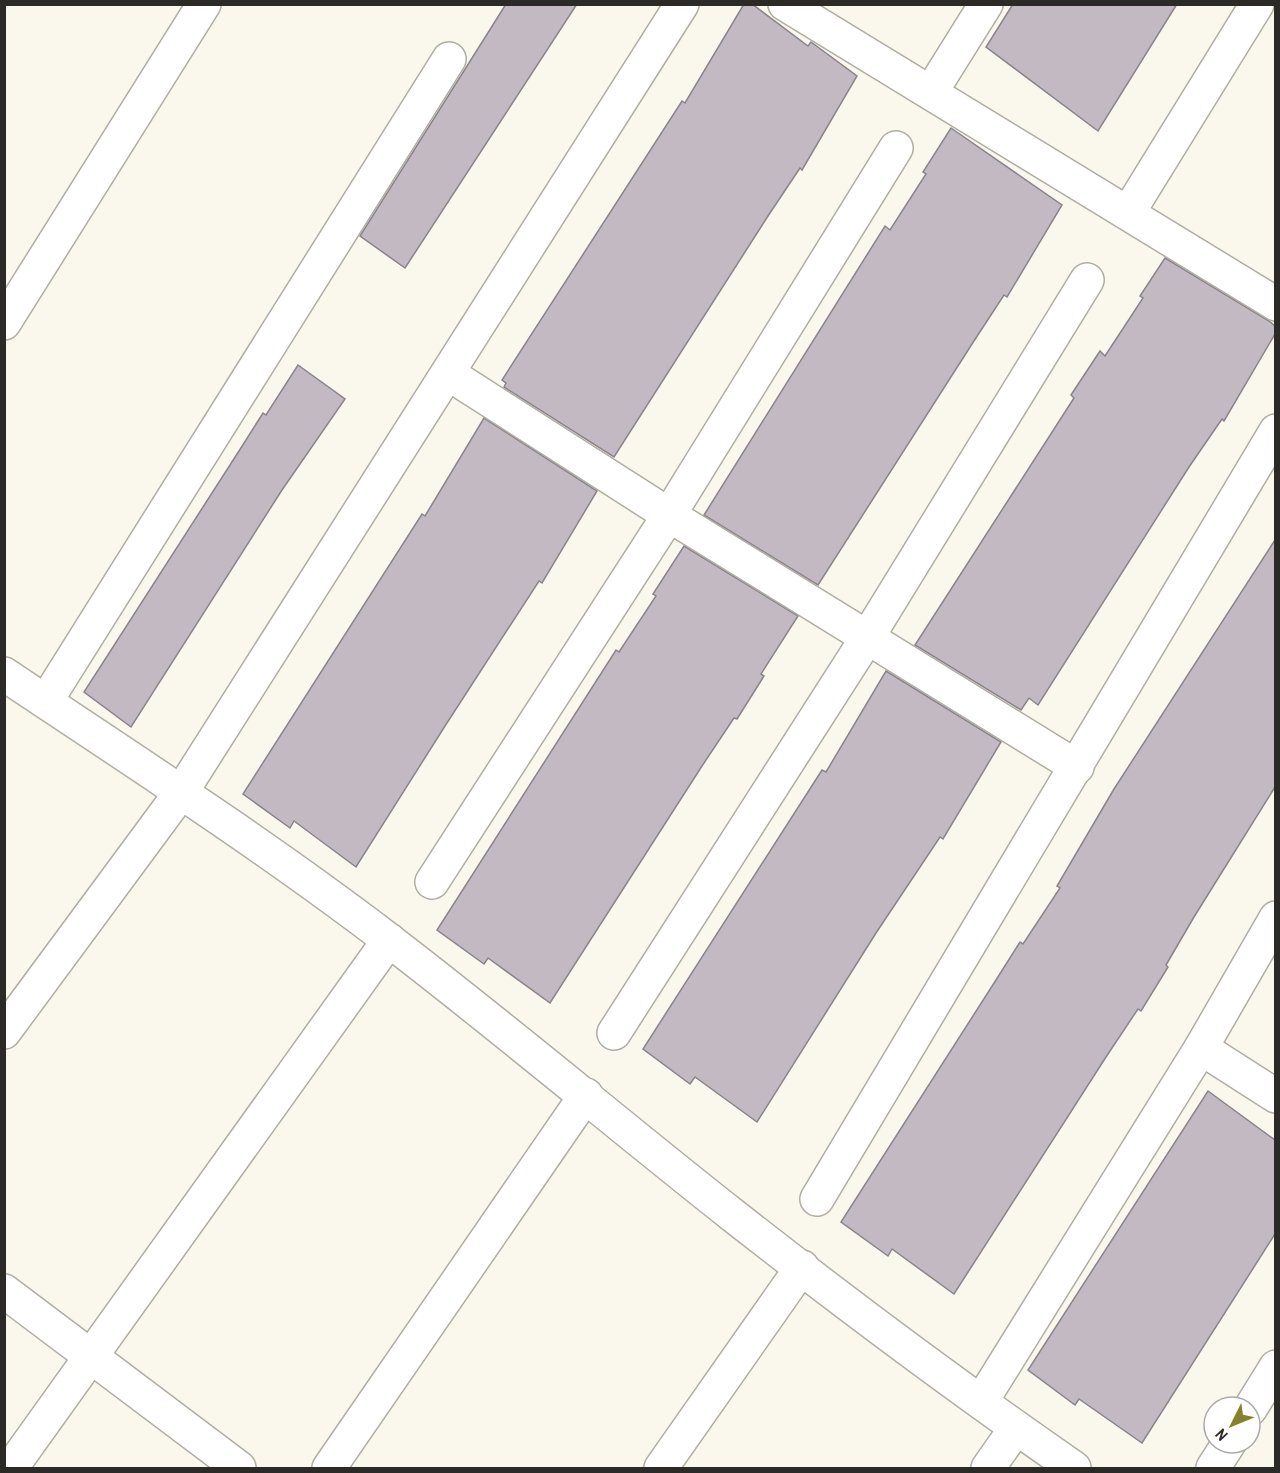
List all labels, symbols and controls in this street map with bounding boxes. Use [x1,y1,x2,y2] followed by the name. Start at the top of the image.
[1202,1395,1262,1455] north arrow
[1210,1424,1232,1446] text: N

